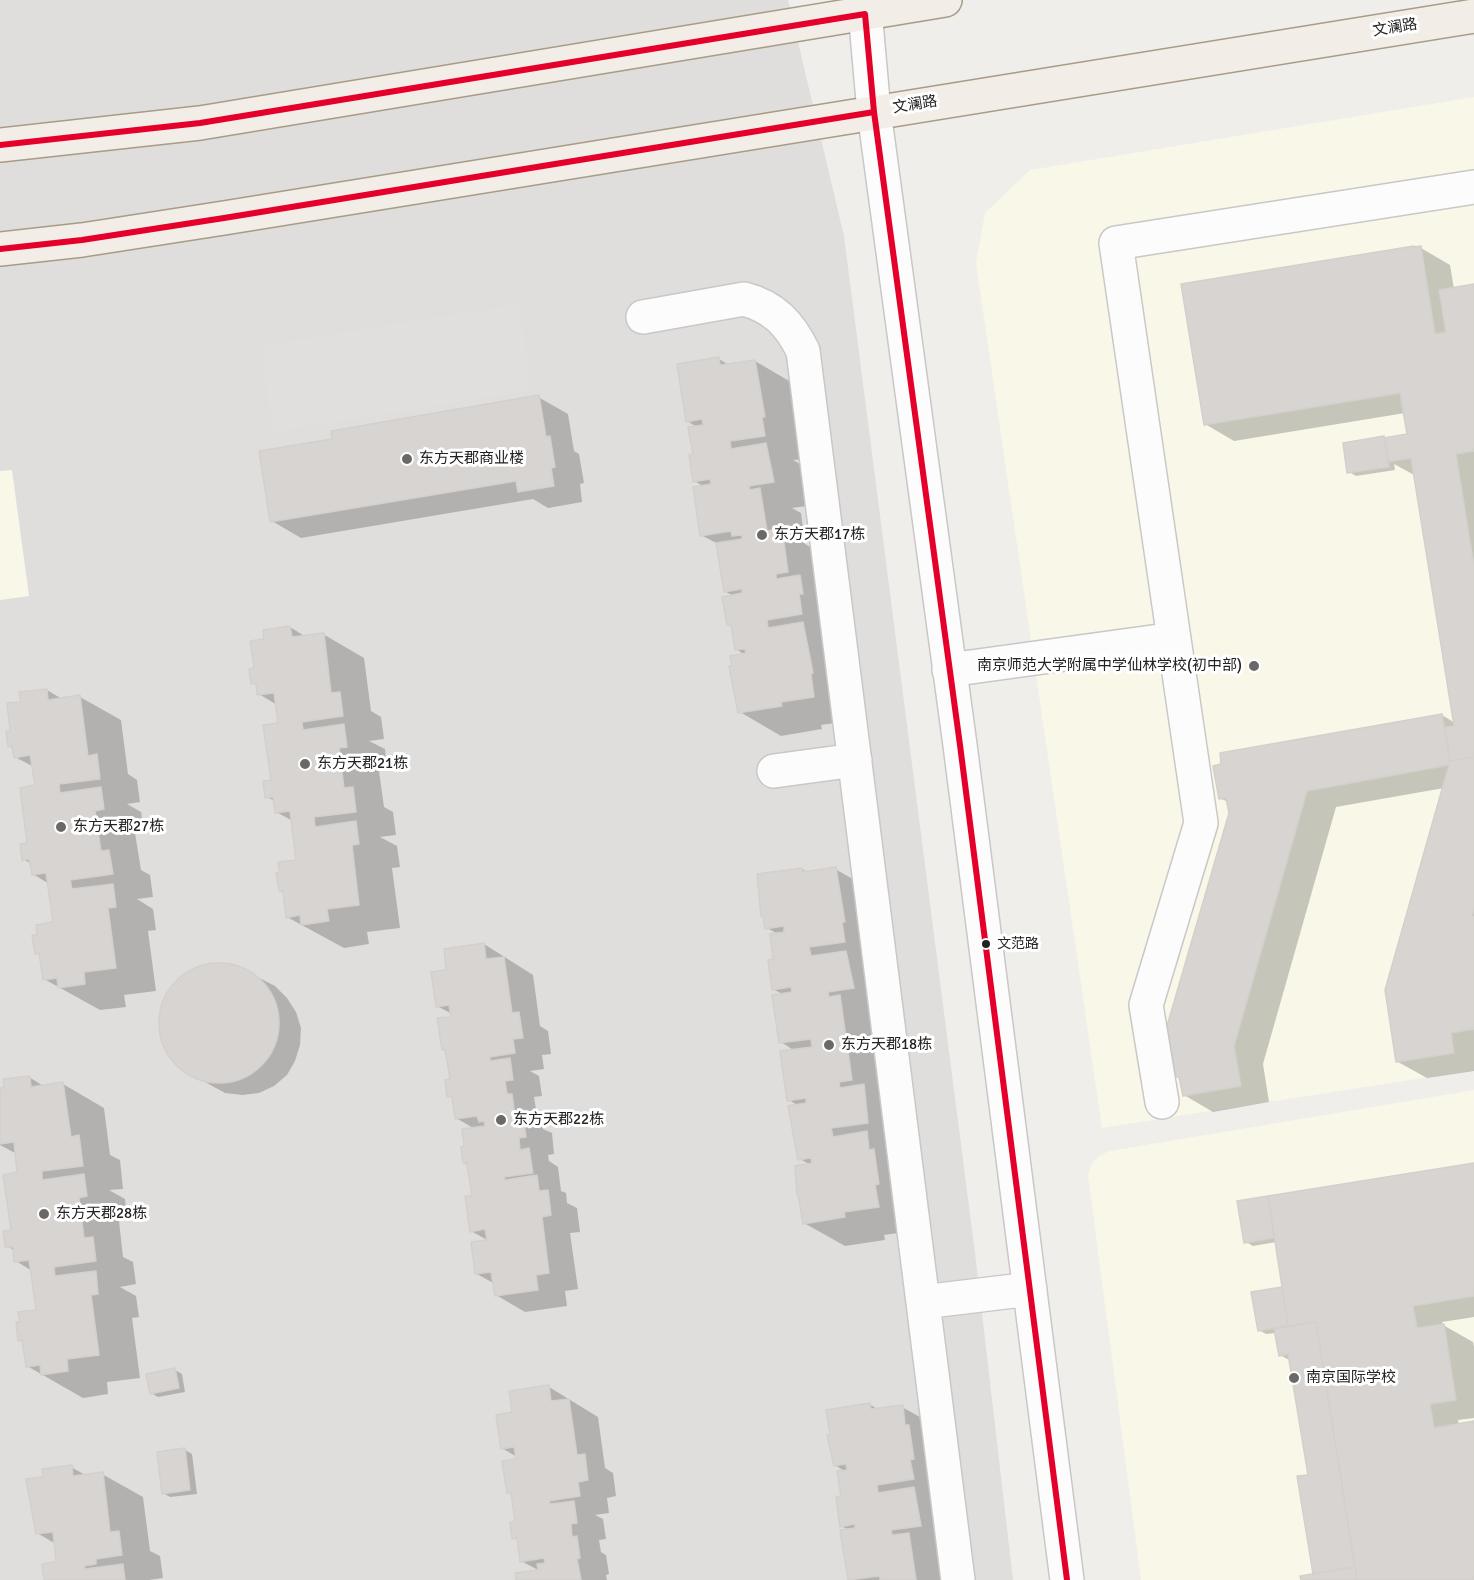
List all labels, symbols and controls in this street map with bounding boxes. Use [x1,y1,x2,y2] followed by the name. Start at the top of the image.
[1371,16,1419,40] street label: 文澜路
[891,93,939,117] street label: 文澜路
[419,450,524,468] place label: 东方天郡商业楼
[400,452,414,466] marker: 东方天郡商业楼
[774,526,865,544] place label: 东方天郡17栋
[755,528,769,542] marker: 东方天郡17栋
[977,657,1242,675] place label: 南京师范大学附属中学仙林学校(初中部)
[1247,659,1261,673] marker: 南京师范大学附属中学仙林学校(初中部)
[317,755,408,773] place label: 东方天郡21栋
[298,757,312,771] marker: 东方天郡21栋
[73,818,164,836] place label: 东方天郡27栋
[54,820,68,834] marker: 东方天郡27栋
[997,936,1039,952] place label: 文范路
[980,938,992,950] marker: 文范路
[841,1036,932,1054] place label: 东方天郡18栋
[822,1038,836,1052] marker: 东方天郡18栋
[513,1111,604,1129] place label: 东方天郡22栋
[494,1113,508,1127] marker: 东方天郡22栋
[56,1205,147,1223] place label: 东方天郡28栋
[37,1207,51,1221] marker: 东方天郡28栋
[1306,1369,1396,1387] place label: 南京国际学校
[1287,1371,1301,1385] marker: 南京国际学校

